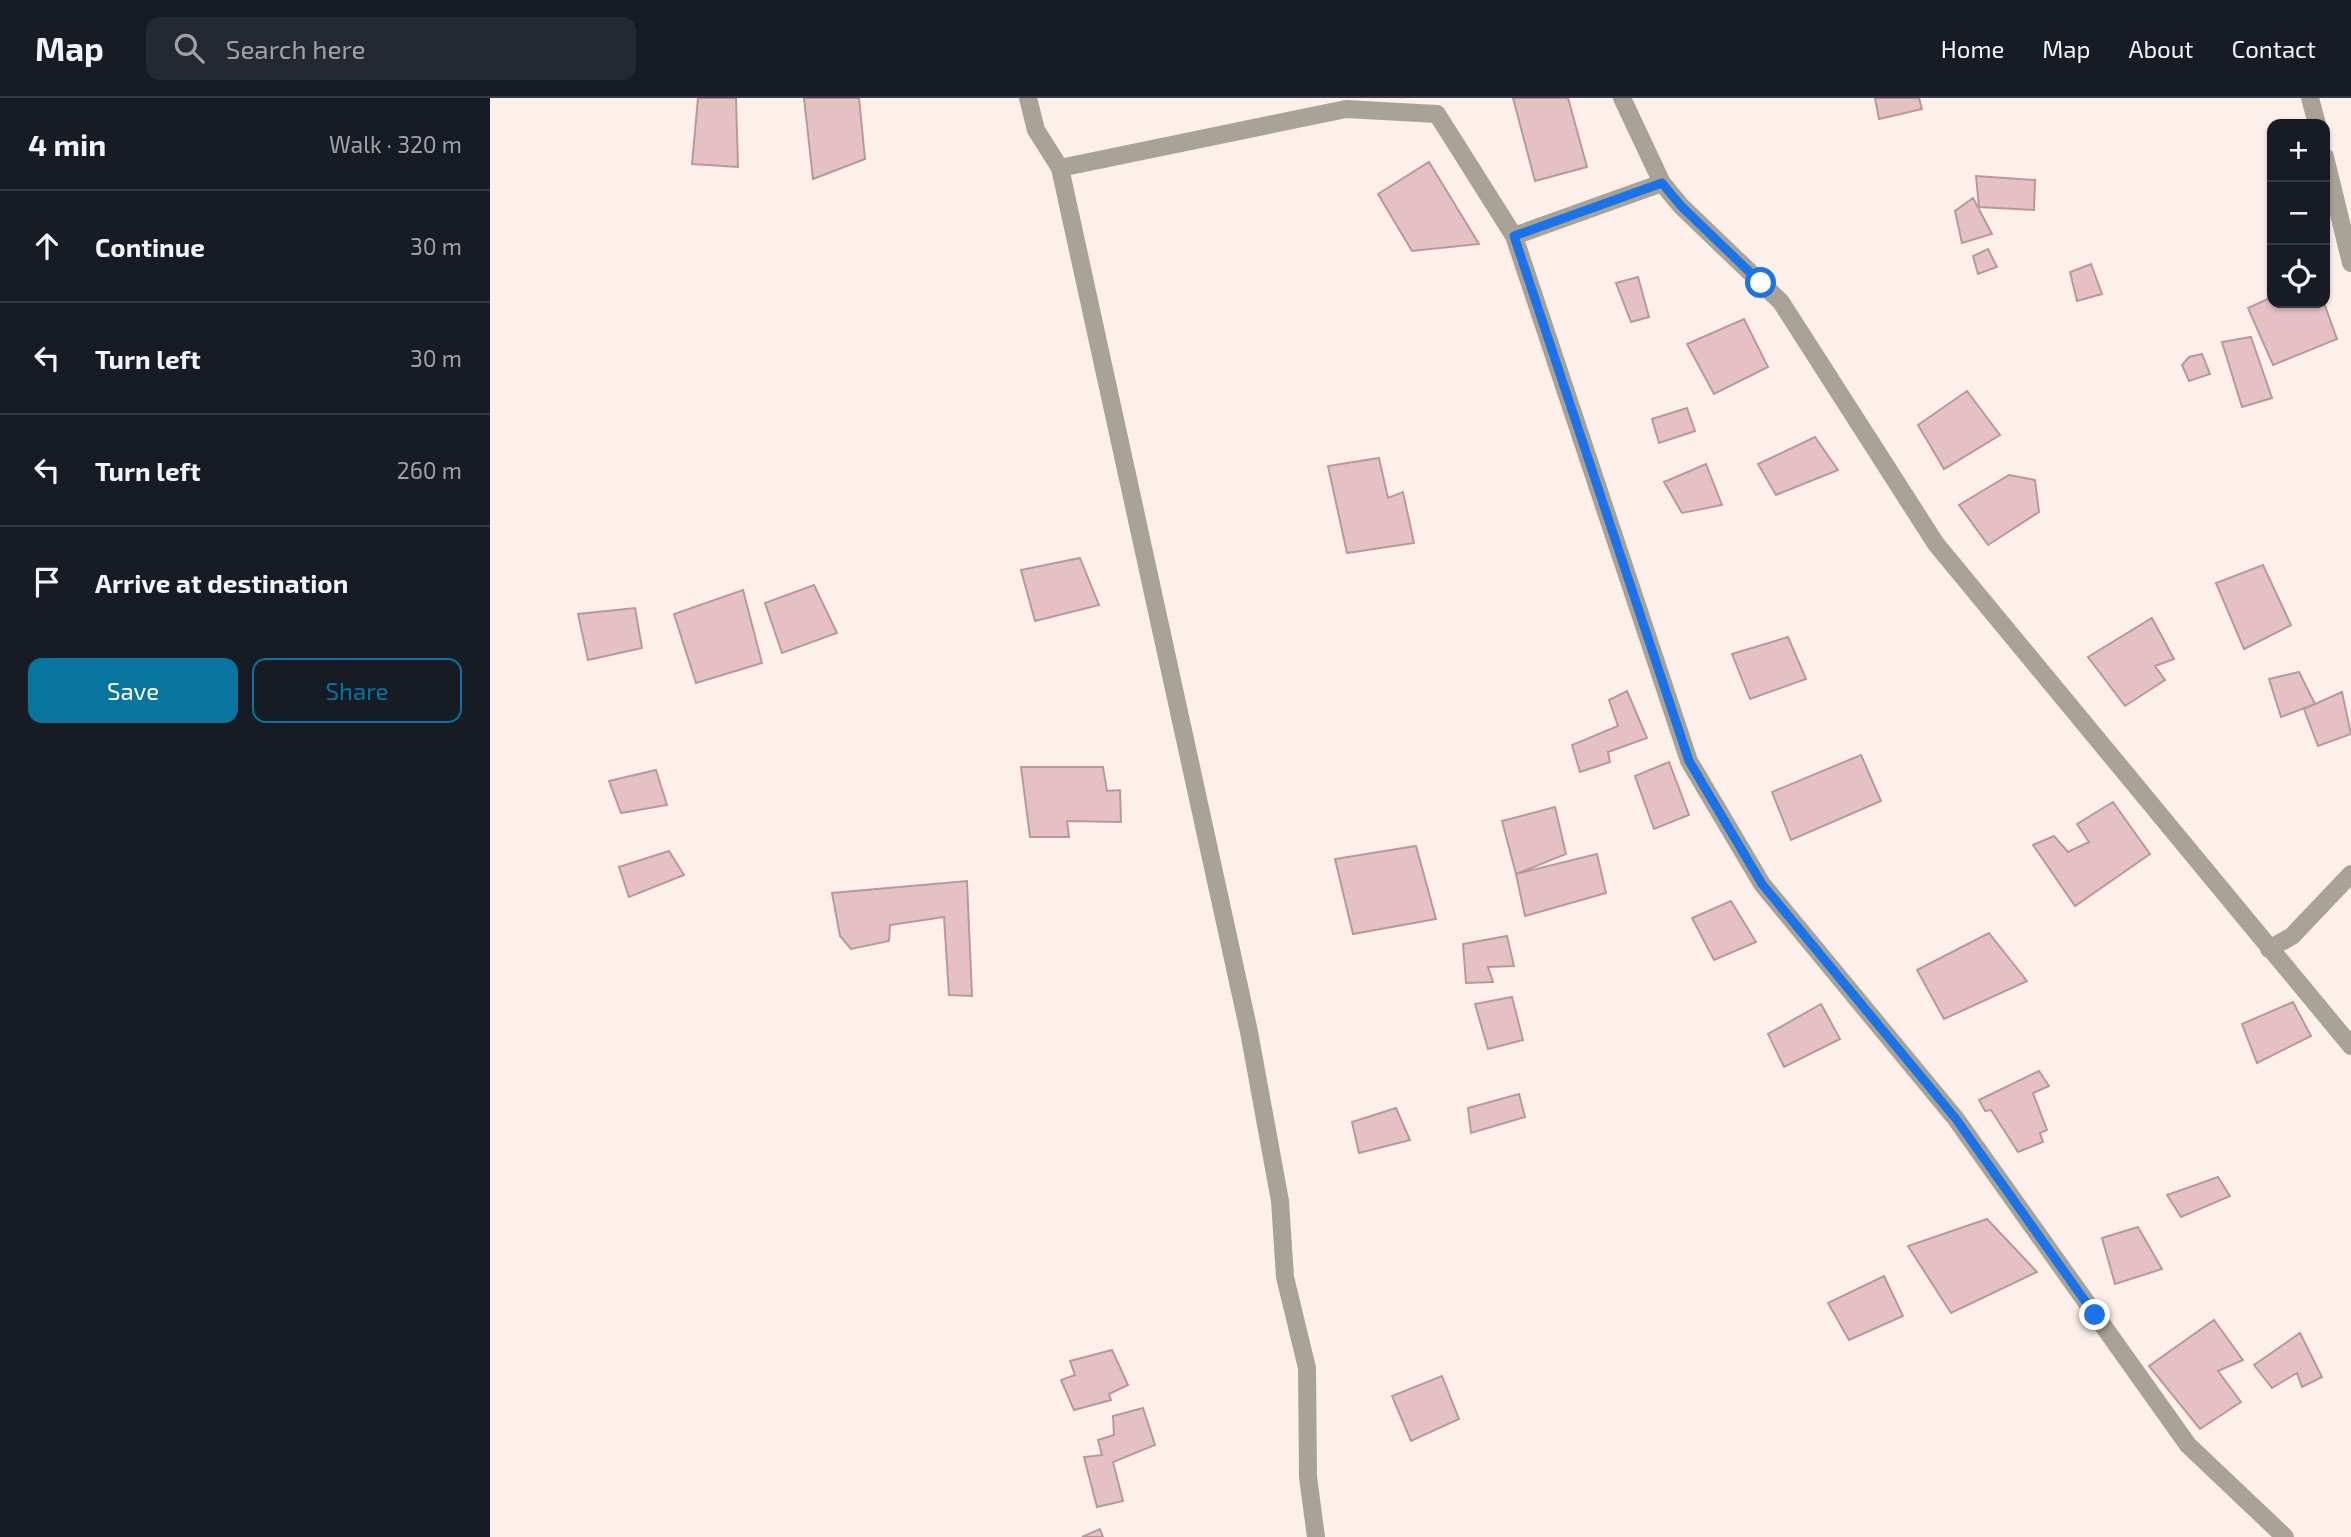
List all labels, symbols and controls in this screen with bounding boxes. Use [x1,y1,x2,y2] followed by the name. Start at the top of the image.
[146,17,636,80] search box
[35,28,104,68] text: Map
[170,29,208,67] icon: search
[226,33,365,64] text: Search here
[1941,34,2004,63] text: Home
[2042,34,2090,63] text: Map
[2128,34,2194,63] text: About
[2232,34,2316,63] text: Contact
[2267,119,2330,308] map controls
[2267,119,2330,182] button: +
[28,126,106,162] text: 4 min
[329,130,462,158] text: Walk · 320 m
[2267,182,2330,245] button: −
[28,227,66,265] icon: ahead
[95,231,205,262] text: Continue
[410,232,462,260] text: 30 m
[2267,245,2330,308] button: locate
[1745,267,1776,298] route start
[28,339,66,377] icon: left
[95,343,201,374] text: Turn left
[410,344,462,372] text: 30 m
[28,451,66,489] icon: left
[95,455,201,486] text: Turn left
[397,456,462,484] text: 260 m
[28,563,66,601] icon: arrive
[95,567,348,598] text: Arrive at destination
[28,658,238,723] button: Save
[252,658,462,723] button: Share
[2079,1299,2110,1330] route end

